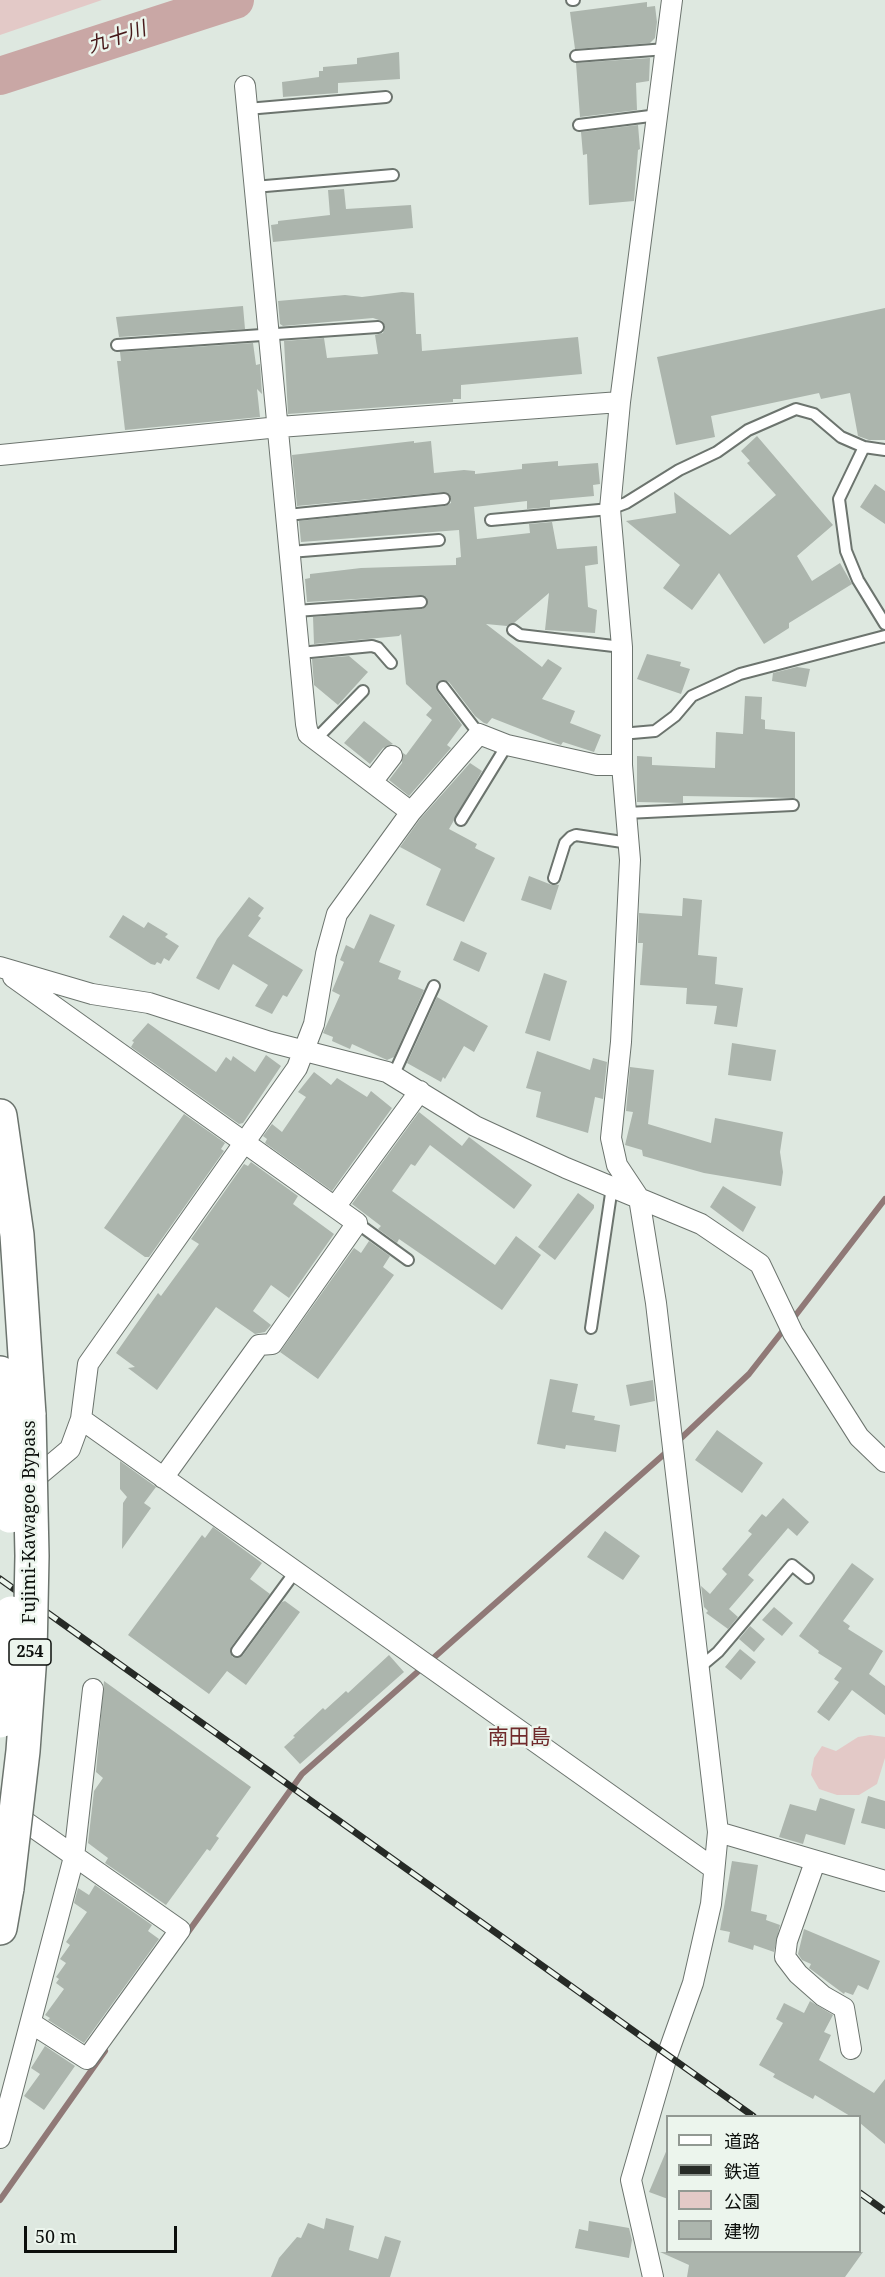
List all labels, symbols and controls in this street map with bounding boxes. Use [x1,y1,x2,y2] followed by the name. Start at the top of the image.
[85,17,149,59] water label: 九十川
[19,1420,41,1624] street label: Fujimi-Kawagoe Bypass
[9,1639,51,1665] road number: 254
[488,1725,550,1751] district label: 南田島
[666,2115,861,2253] legend
[724,2129,760,2153] text: 道路
[724,2159,760,2183] text: 鉄道
[724,2189,760,2213] text: 公園
[27,2214,180,2252] scale bar
[724,2219,760,2243] text: 建物
[35,2224,77,2248] text: 50 m

